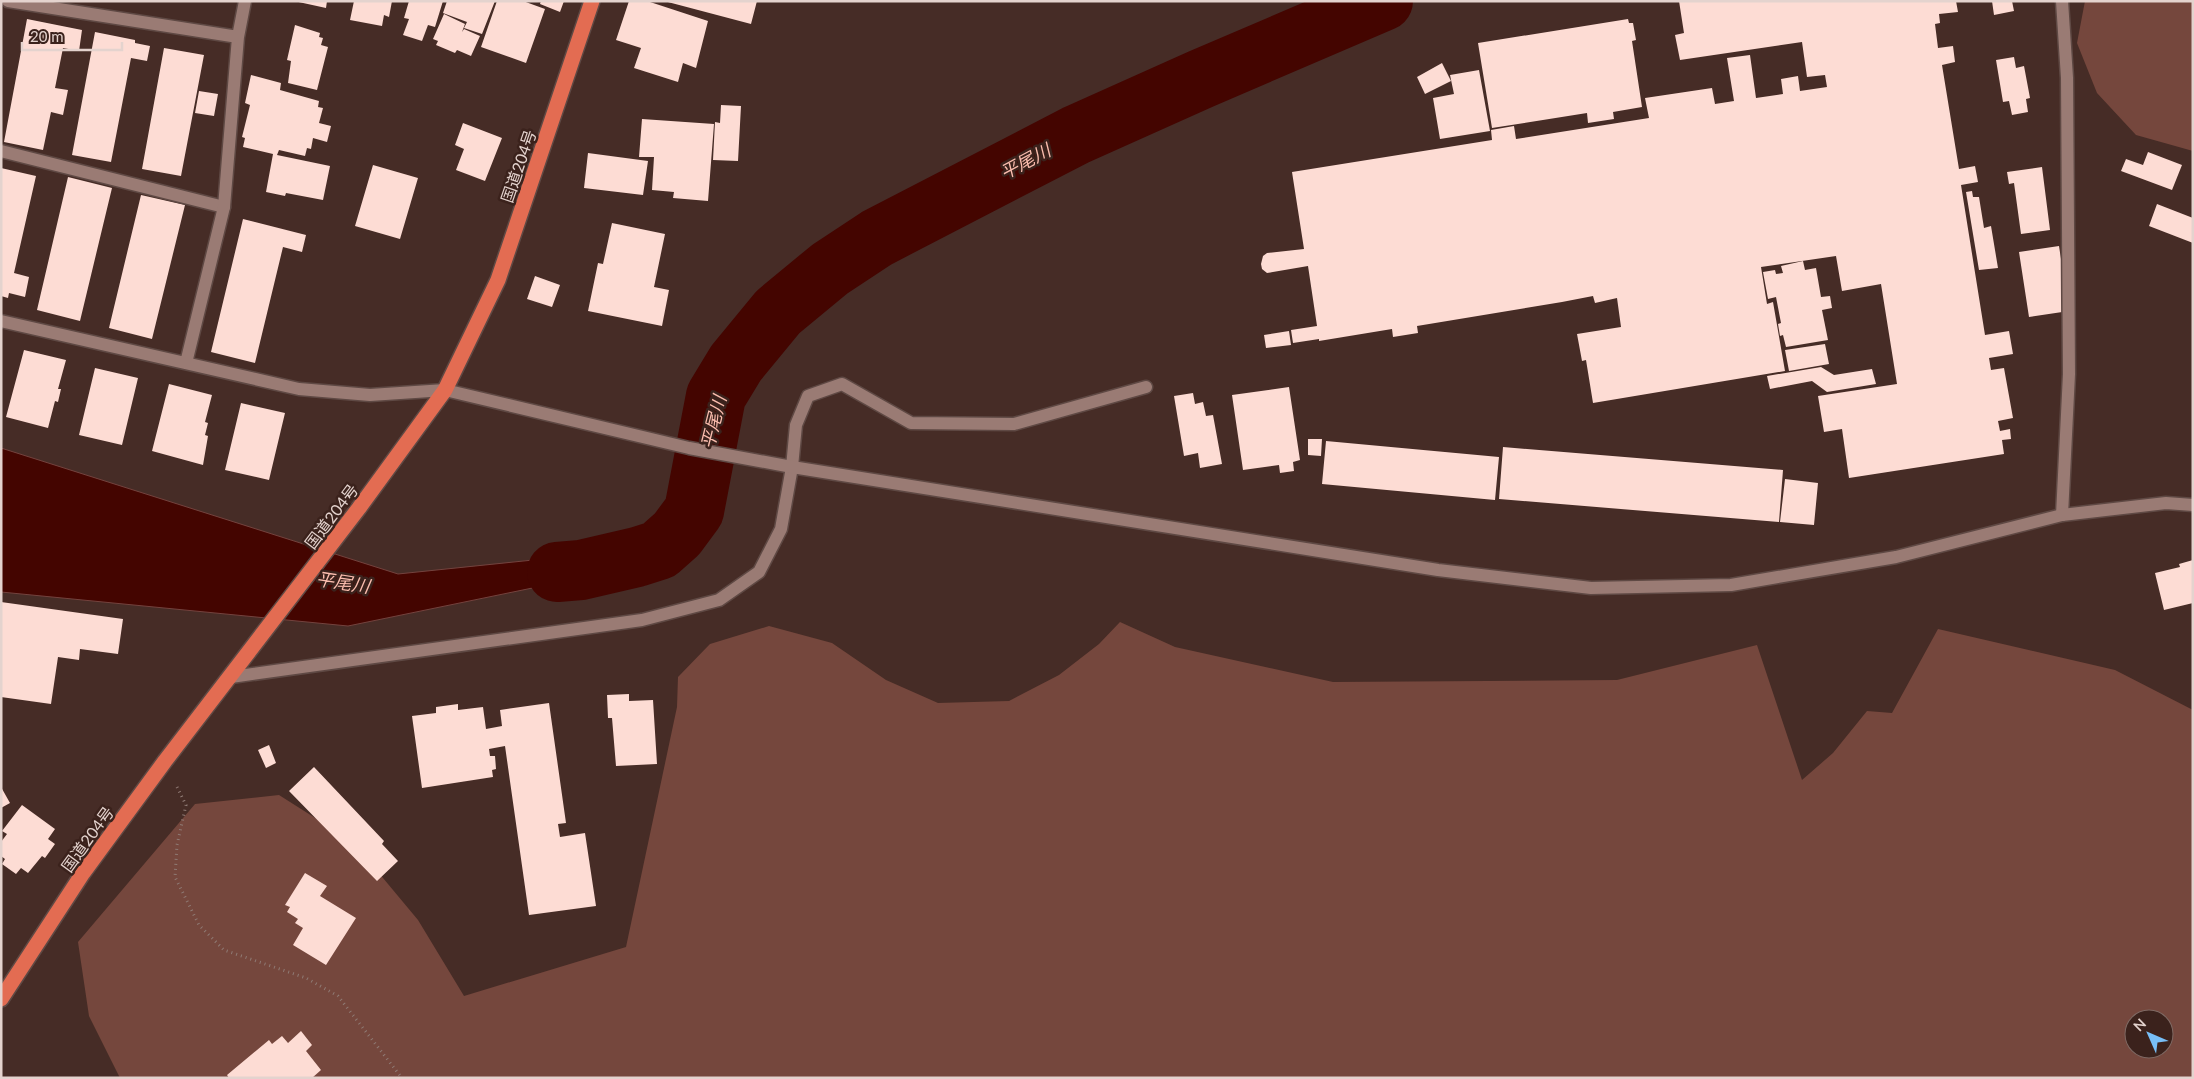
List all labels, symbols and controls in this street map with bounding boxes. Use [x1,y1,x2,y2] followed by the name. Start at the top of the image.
[22,20,122,52] scale bar
[30,27,64,45] text: 20 m
[497,127,539,205] street label: 国道204号
[996,138,1056,183] water label: 平尾川
[696,391,731,451] water label: 平尾川
[301,480,361,552] street label: 国道204号
[315,567,373,597] water label: 平尾川
[57,803,117,875] street label: 国道204号
[2124,1009,2174,1059] north arrow
[2130,1015,2149,1034] text: N

